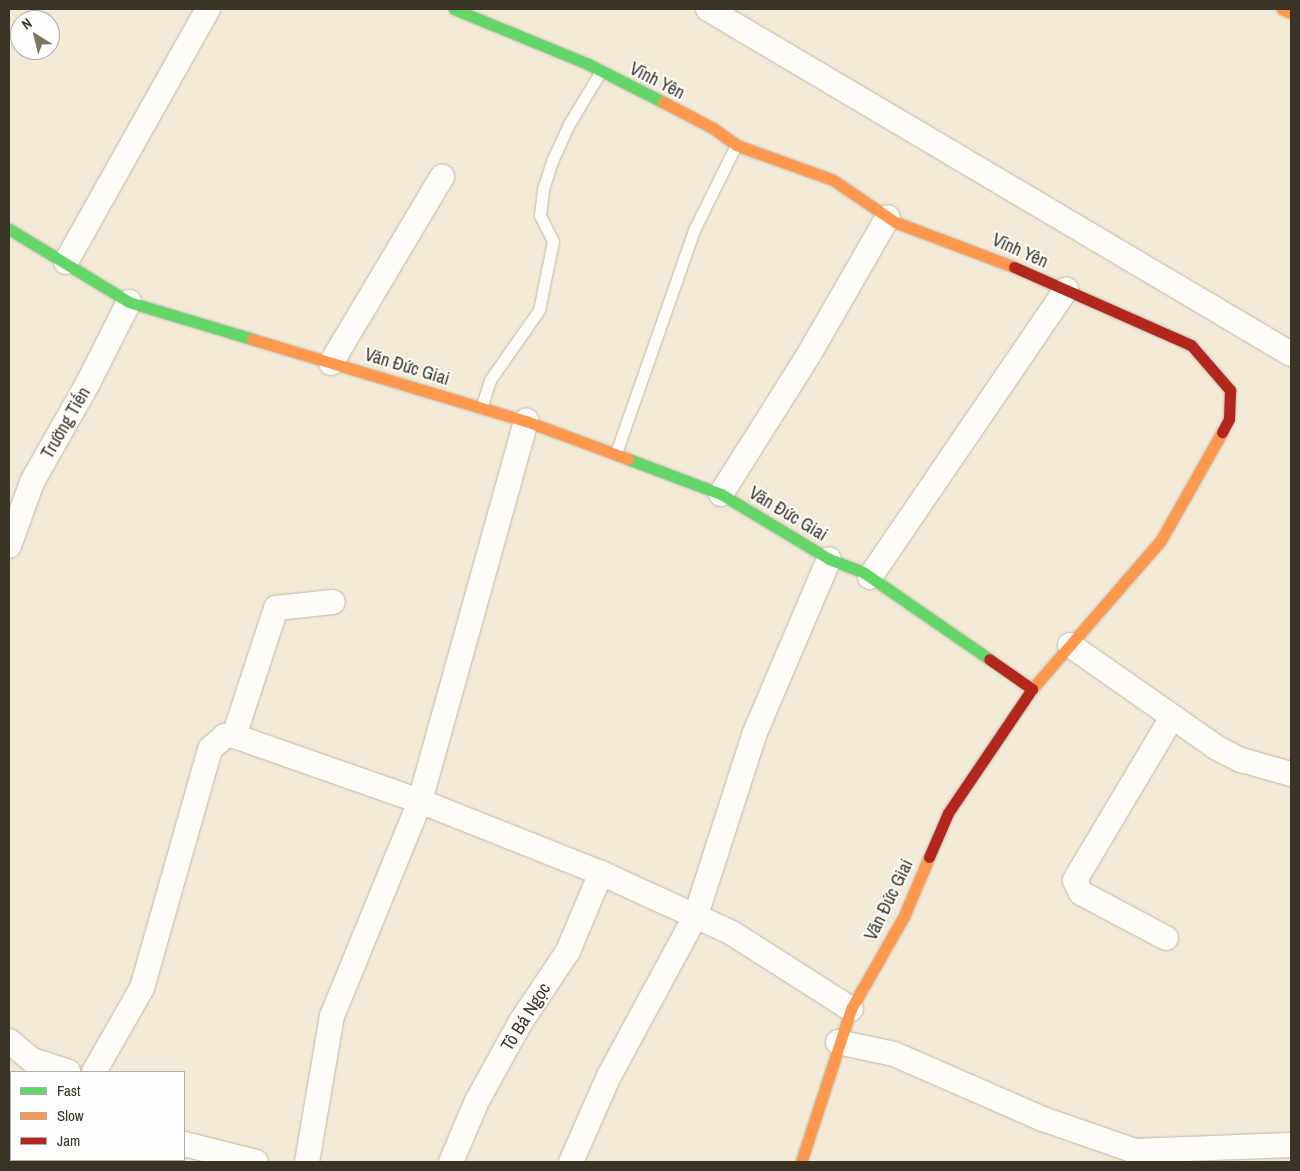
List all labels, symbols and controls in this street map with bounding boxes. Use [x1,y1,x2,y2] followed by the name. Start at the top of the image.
[10,10,60,60] north arrow
[18,14,35,33] text: N
[626,58,688,104] street label: Vĩnh Yên
[989,229,1051,273] street label: Vĩnh Yên
[362,344,452,390] street label: Văn Đức Giai
[37,383,95,463] street label: Trường Tiến
[745,482,831,546] street label: Văn Đức Giai
[860,856,918,944] street label: Văn Đức Giai
[497,979,555,1055] street label: Tô Bá Ngọc
[10,1071,185,1161] legend
[57,1080,80,1101] text: Fast
[57,1105,84,1126] text: Slow
[57,1130,80,1151] text: Jam

